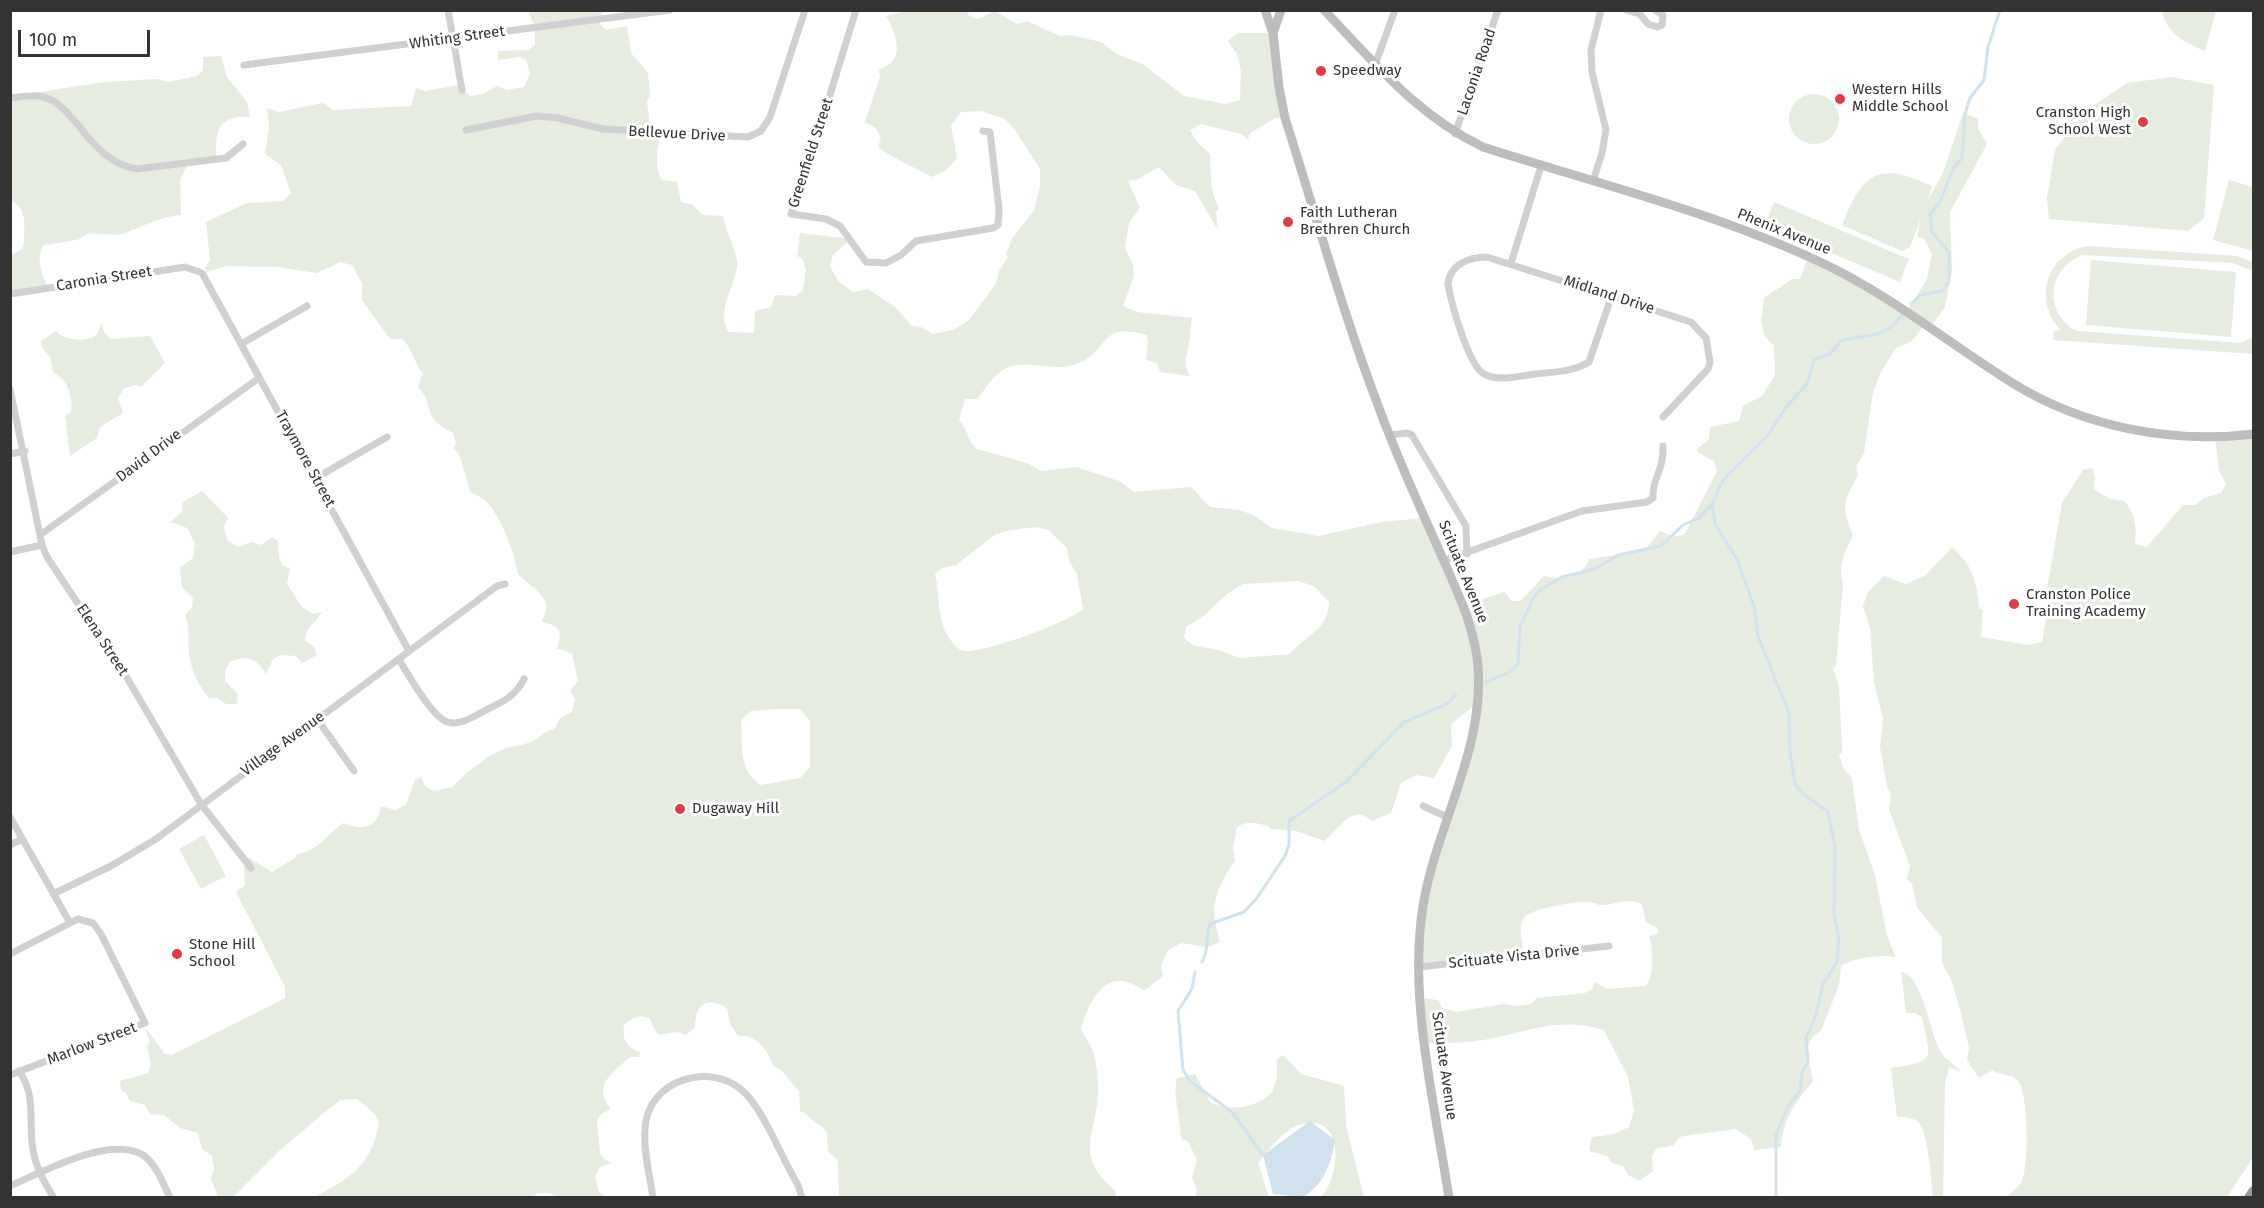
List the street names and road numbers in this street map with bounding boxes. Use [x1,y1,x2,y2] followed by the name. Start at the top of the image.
[408,22,506,54] street label: Whiting Street
[1454,26,1500,118] street label: Laconia Road
[785,96,837,210] street label: Greenfield Street
[628,122,726,146] street label: Bellevue Drive
[1735,205,1833,259] street label: Phenix Avenue
[55,263,153,295] street label: Caronia Street
[1561,272,1657,318] street label: Midland Drive
[271,408,339,510] street label: Traymore Street
[113,426,185,486] street label: David Drive
[1434,518,1492,626] street label: Scituate Avenue
[72,601,132,679] street label: Elena Street
[238,708,328,780] street label: Village Avenue
[1448,941,1580,973] street label: Scituate Vista Drive
[1428,1011,1460,1121] street label: Scituate Avenue
[45,1019,139,1069] street label: Marlow Street

